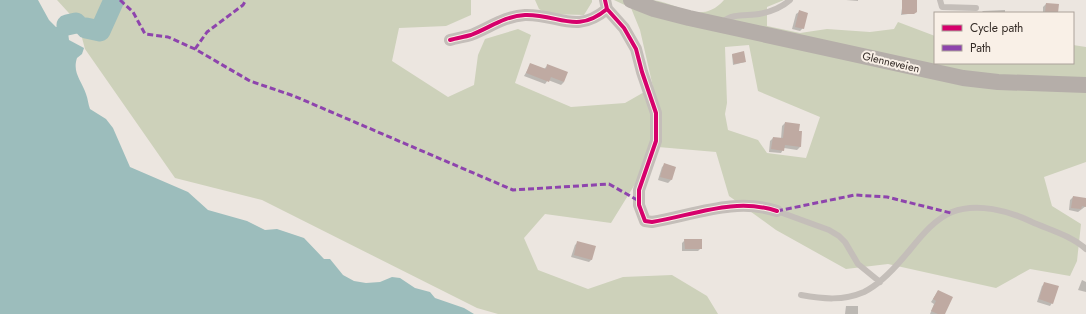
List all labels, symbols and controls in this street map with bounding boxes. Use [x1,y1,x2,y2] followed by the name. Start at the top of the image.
[934,12,1074,64] legend
[970,19,1023,37] text: Cycle path
[970,39,991,57] text: Path
[861,48,921,76] street label: Glenneveien

